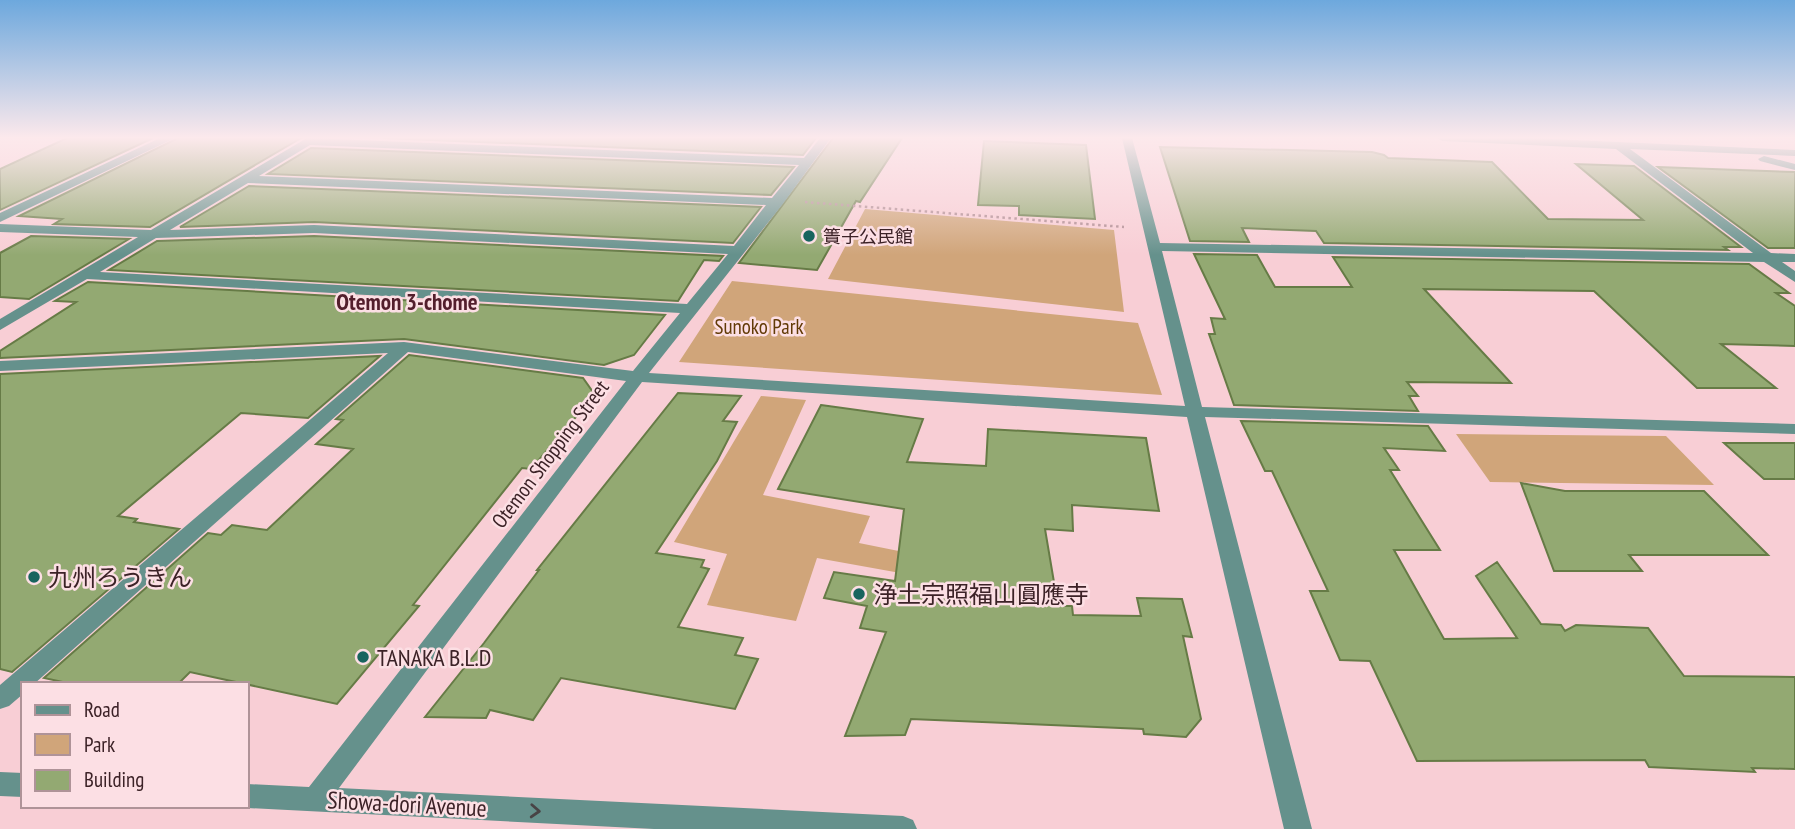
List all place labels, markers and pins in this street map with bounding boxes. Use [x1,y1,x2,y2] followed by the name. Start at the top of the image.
[823,225,913,248] place label: 簀子公民館
[801,228,817,244] marker: 簀子公民館
[48,562,192,593] place label: 九州ろうきん
[26,569,42,585] marker: 九州ろうきん
[873,579,1089,610] place label: 浄土宗照福山圓應寺
[851,586,867,602] marker: 浄土宗照福山圓應寺
[377,642,491,673] place label: TANAKA B.L.D
[355,649,371,665] marker: TANAKA B.L.D

